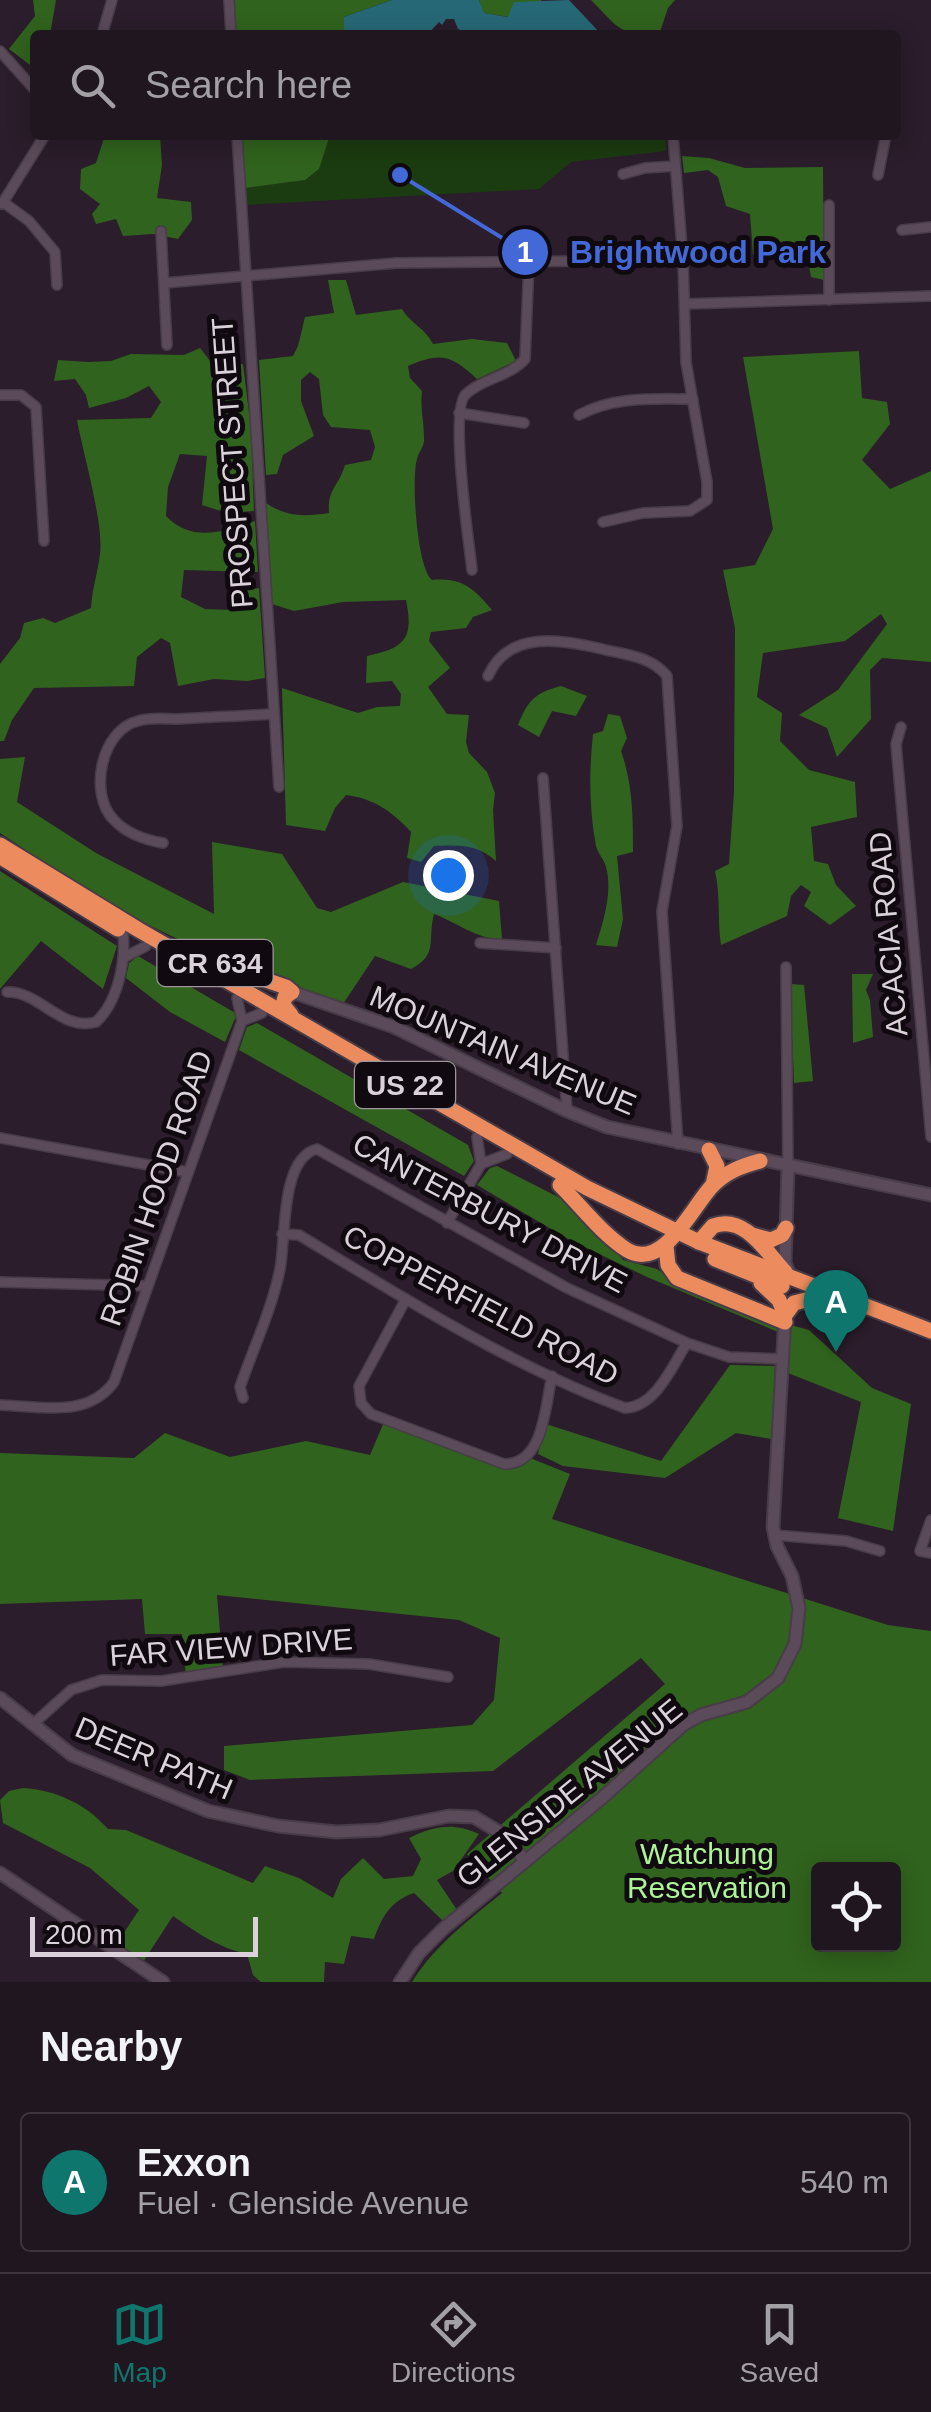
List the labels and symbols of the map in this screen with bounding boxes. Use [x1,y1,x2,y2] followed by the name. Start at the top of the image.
[500,221,846,283] callout: Brightwood Park
[570,234,826,270] text: Brightwood Park
[517,235,533,268] text: 1
[205,317,259,609] street label: PROSPECT STREET
[863,830,913,1038] street label: ACACIA ROAD
[423,850,474,901] your location
[158,940,272,986] road number: CR 634
[365,979,641,1121] street label: MOUNTAIN AVENUE
[93,1046,219,1330] street label: ROBIN HOOD ROAD
[355,1062,455,1108] road number: US 22
[347,1127,633,1299] street label: CANTERBURY DRIVE
[338,1218,624,1392] street label: COPPERFIELD ROAD
[804,1270,868,1352] pin: A
[108,1622,354,1672] street label: FAR VIEW DRIVE
[450,1692,688,1894] street label: GLENSIDE AVENUE
[71,1710,237,1806] street label: DEER PATH
[627,1837,787,1904] park label: Watchung Reservation
[30,1912,258,1956] scale bar

